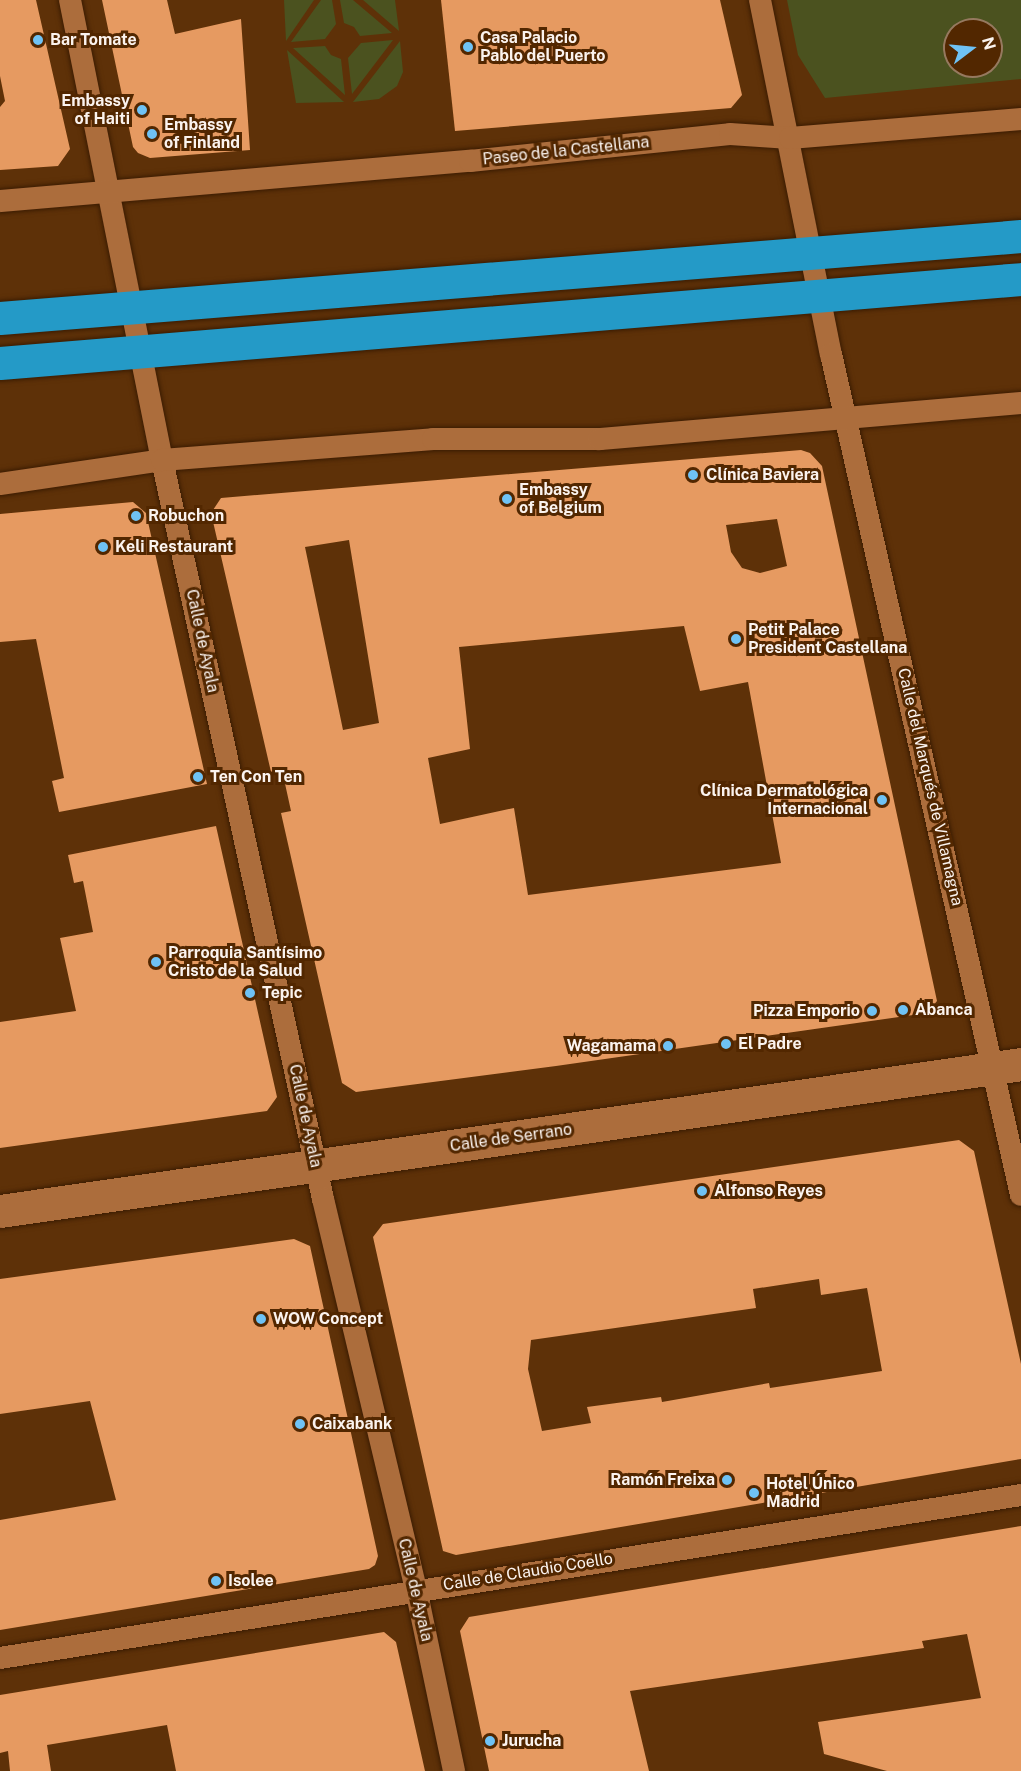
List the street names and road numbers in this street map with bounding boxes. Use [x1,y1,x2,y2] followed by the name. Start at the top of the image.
[482,133,650,169] street label: Paseo de la Castellana
[182,587,222,695] street label: Calle de Ayala
[893,666,967,908] street label: Calle del Marqués de Villamagna
[285,1062,325,1170] street label: Calle de Ayala
[449,1120,573,1156] street label: Calle de Serrano
[394,1536,436,1644] street label: Calle de Ayala
[442,1549,614,1595] street label: Calle de Claudio Coello

